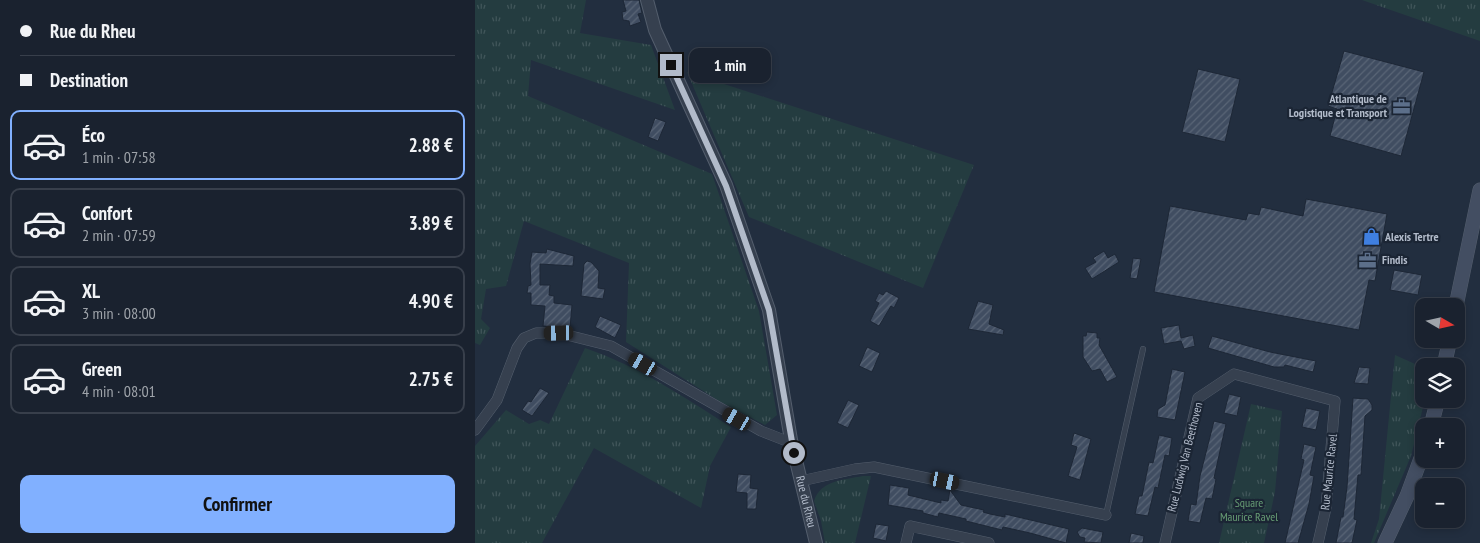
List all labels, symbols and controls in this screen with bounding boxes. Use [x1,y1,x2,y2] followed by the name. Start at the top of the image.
[50,19,136,43] text: Rue du Rheu
[689,48,771,82] callout: 1 min
[660,54,682,76] route end
[714,55,746,75] text: 1 min
[50,68,128,92] text: Destination
[1289,91,1388,120] place label: Atlantique de Logistique et Transport
[1391,96,1411,116] office icon: Atlantique de Logistique et Transport
[22,123,67,168] icon: car
[82,123,105,147] text: Éco
[409,133,453,157] text: 2.88 €
[82,147,156,167] text: 1 min · 07:58
[22,201,67,246] icon: car
[82,201,132,225] text: Confort
[409,211,453,235] text: 3.89 €
[82,225,156,245] text: 2 min · 07:59
[1361,227,1381,247] shop icon: Alexis Tertre
[1384,229,1439,244] place label: Alexis Tertre
[1358,250,1378,270] office icon: Findis
[1382,252,1407,267] place label: Findis
[22,279,67,324] icon: car
[82,279,100,303] text: XL
[409,289,453,313] text: 4.90 €
[1415,298,1465,348] north arrow
[1415,298,1465,528] map controls
[82,303,156,323] text: 3 min · 08:00
[543,325,574,341] car
[626,350,659,378] car
[22,357,67,402] icon: car
[82,357,122,381] text: Green
[1415,358,1465,408] button: layers
[409,367,453,391] text: 2.75 €
[82,381,156,401] text: 4 min · 08:01
[1164,400,1205,513] street label: Rue Ludwig Van Beethoven
[720,405,753,433] car
[1415,418,1465,468] button: +
[1317,433,1340,511] street label: Rue Maurice Ravel
[783,442,805,464] route start
[928,471,961,491] car
[793,474,820,529] street label: Rue du Rheu
[20,475,455,533] button: Confirmer
[1415,478,1465,528] button: −
[1220,495,1278,524] park label: Square Maurice Ravel

